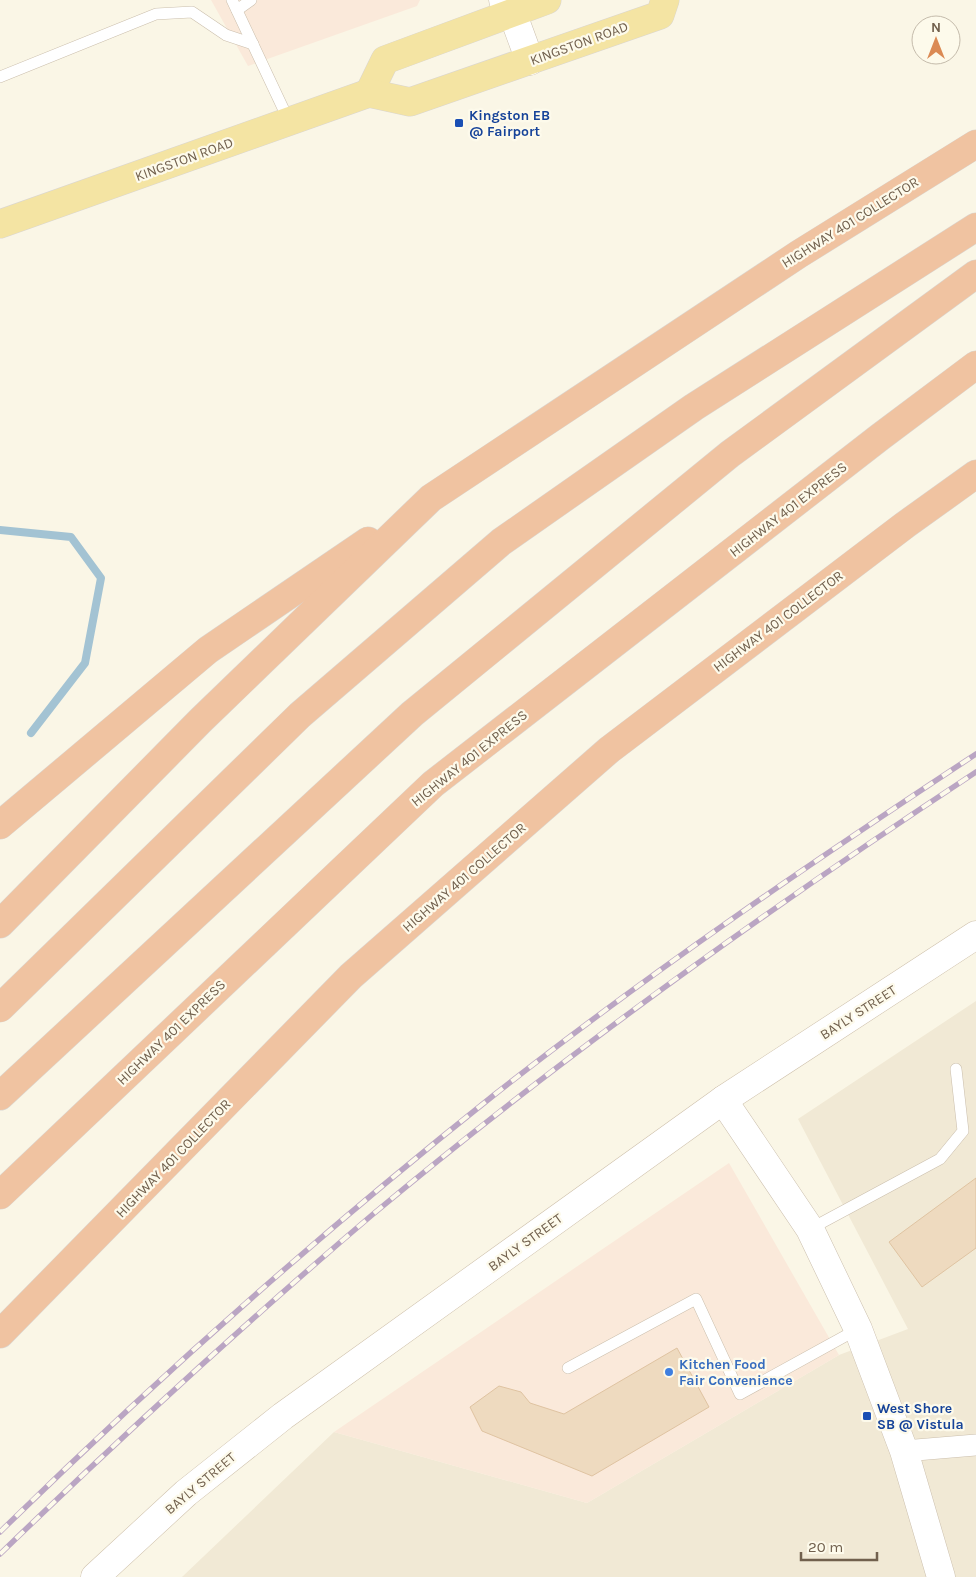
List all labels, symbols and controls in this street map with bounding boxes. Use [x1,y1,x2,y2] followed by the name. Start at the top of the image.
[911,15,961,65] north arrow
[528,18,631,69] street label: KINGSTON ROAD
[931,19,941,36] text: N
[469,107,550,140] place label: Kingston EB @ Fairport
[453,117,465,129] marker: Kingston EB @ Fairport
[133,134,236,185] street label: KINGSTON ROAD
[779,173,922,272] street label: HIGHWAY 401 COLLECTOR
[726,458,850,561] street label: HIGHWAY 401 EXPRESS
[710,567,847,676] street label: HIGHWAY 401 COLLECTOR
[408,706,531,810] street label: HIGHWAY 401 EXPRESS
[399,819,530,936] street label: HIGHWAY 401 COLLECTOR
[113,976,229,1089] street label: HIGHWAY 401 EXPRESS
[817,981,900,1043] street label: BAYLY STREET
[112,1096,234,1221] street label: HIGHWAY 401 COLLECTOR
[485,1210,566,1275] street label: BAYLY STREET
[679,1356,793,1389] place label: Kitchen Food Fair Convenience
[663,1366,675,1378] marker: Kitchen Food Fair Convenience
[877,1400,964,1433] place label: West Shore SB @ Vistula
[861,1410,873,1422] marker: West Shore SB @ Vistula
[161,1449,239,1518] street label: BAYLY STREET
[801,1530,877,1562] scale bar
[808,1538,843,1556] text: 20 m

